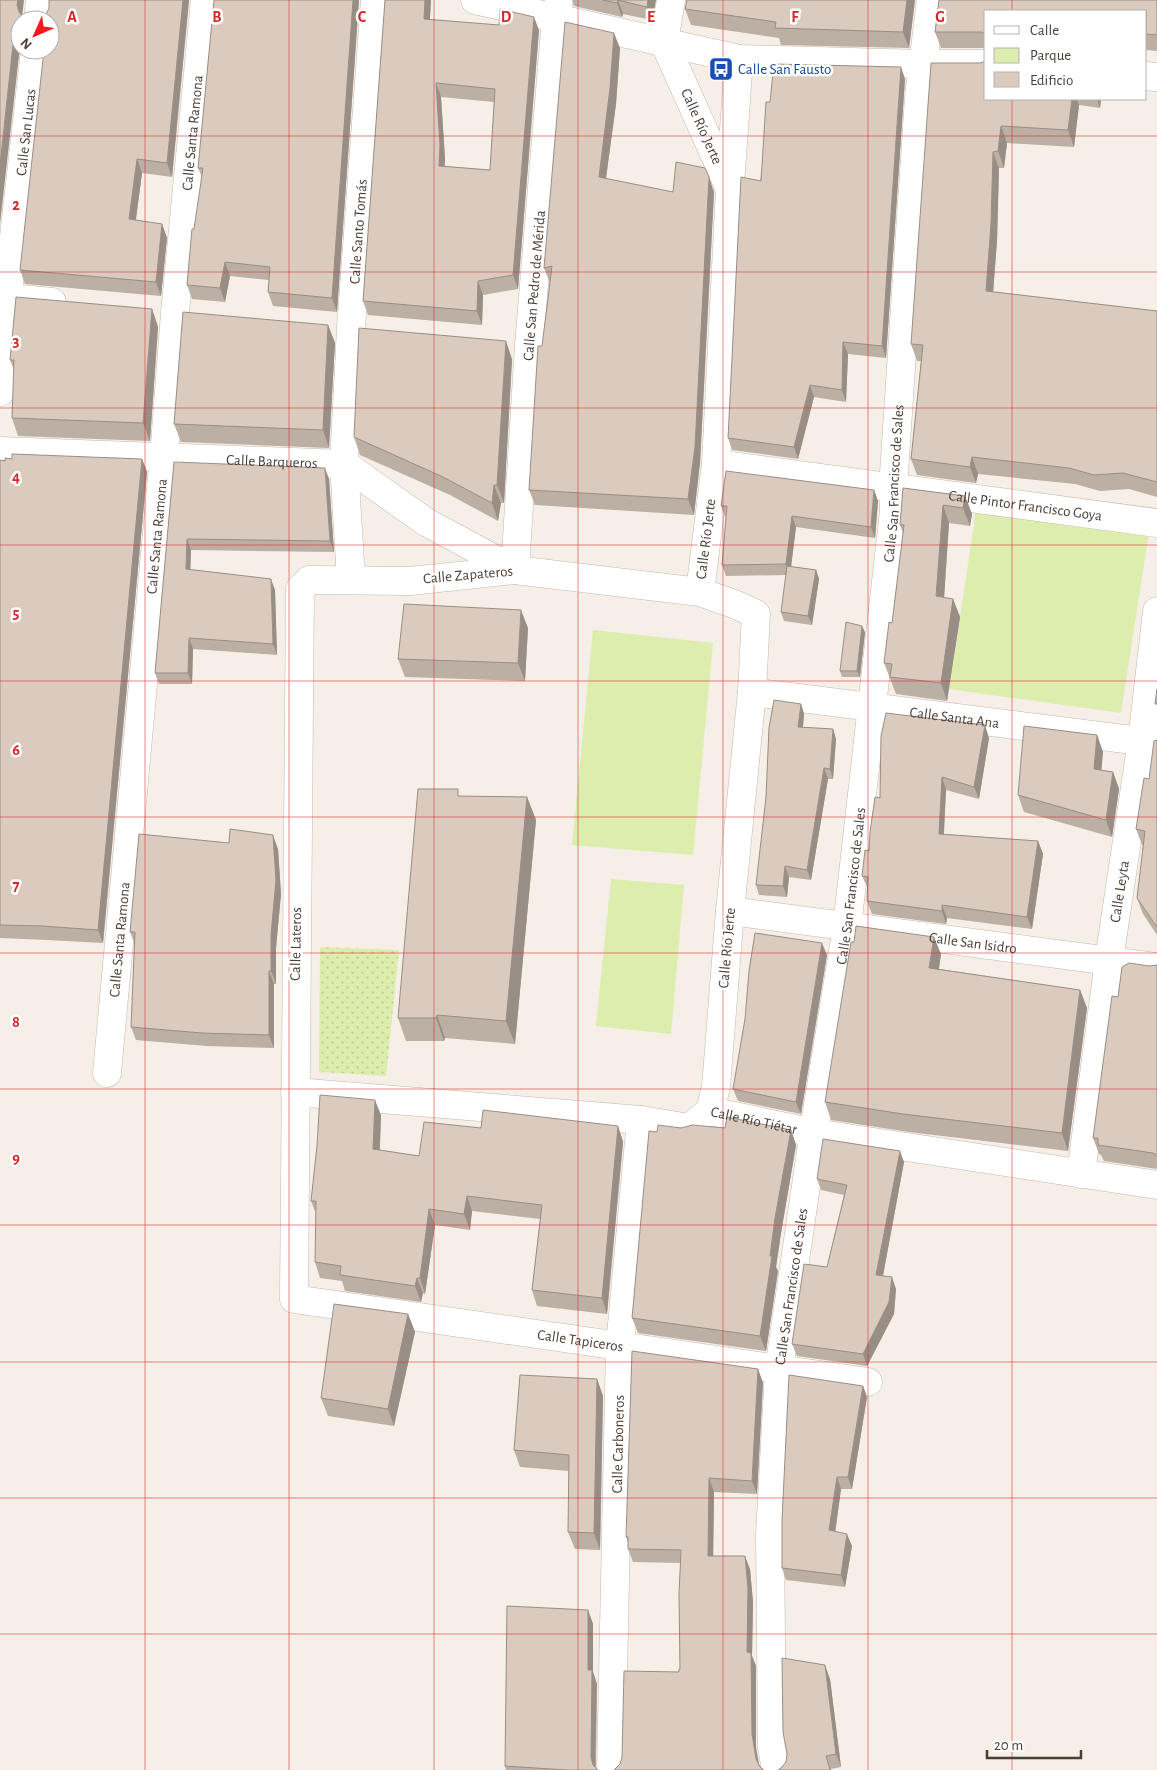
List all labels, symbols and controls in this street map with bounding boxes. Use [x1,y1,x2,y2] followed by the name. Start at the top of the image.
[67,9,77,25] text: A
[212,9,222,25] text: B
[358,9,367,25] text: C
[501,9,512,25] text: D
[647,9,655,25] text: E
[791,9,799,25] text: F
[935,9,945,25] text: G
[10,10,60,60] north arrow
[984,10,1147,100] legend
[1030,23,1059,38] text: Calle
[18,35,35,52] text: N
[1030,48,1071,63] text: Parque
[708,56,734,82] bus stop icon: Calle San Fausto
[738,62,831,77] place label: Calle San Fausto
[1030,73,1073,88] text: Edificio
[179,74,205,191] street label: Calle Santa Ramona
[678,86,725,166] street label: Calle Río Jerte
[13,88,38,177] street label: Calle San Lucas
[347,179,369,285] street label: Calle Santo Tomás
[12,197,20,213] text: 2
[521,210,548,361] street label: Calle San Pedro de Mérida
[13,333,20,349] text: 3
[881,404,906,563] street label: Calle San Francisco de Sales
[226,452,318,470] street label: Calle Barqueros
[12,469,20,485] text: 4
[144,478,169,595] street label: Calle Santa Ramona
[948,488,1103,523] street label: Calle Pintor Francisco Goya
[694,498,718,580] street label: Calle Río Jerte
[422,564,514,586] street label: Calle Zapateros
[13,605,20,621] text: 5
[909,704,1000,731] street label: Calle Santa Ana
[12,742,20,758] text: 6
[833,807,868,966] street label: Calle San Francisco de Sales
[1107,859,1131,924] street label: Calle Leyta
[13,878,20,894] text: 7
[107,881,132,998] street label: Calle Santa Ramona
[288,907,304,981] street label: Calle Lateros
[716,907,738,989] street label: Calle Río Jerte
[928,930,1018,956] street label: Calle San Isidro
[12,1014,20,1030] text: 8
[710,1104,799,1137] street label: Calle Río Tiétar
[12,1150,20,1166] text: 9
[772,1207,810,1366] street label: Calle San Francisco de Sales
[536,1327,624,1354] street label: Calle Tapiceros
[609,1395,626,1493] street label: Calle Carboneros
[987,1728,1081,1760] scale bar
[994,1738,1023,1753] text: 20 m

